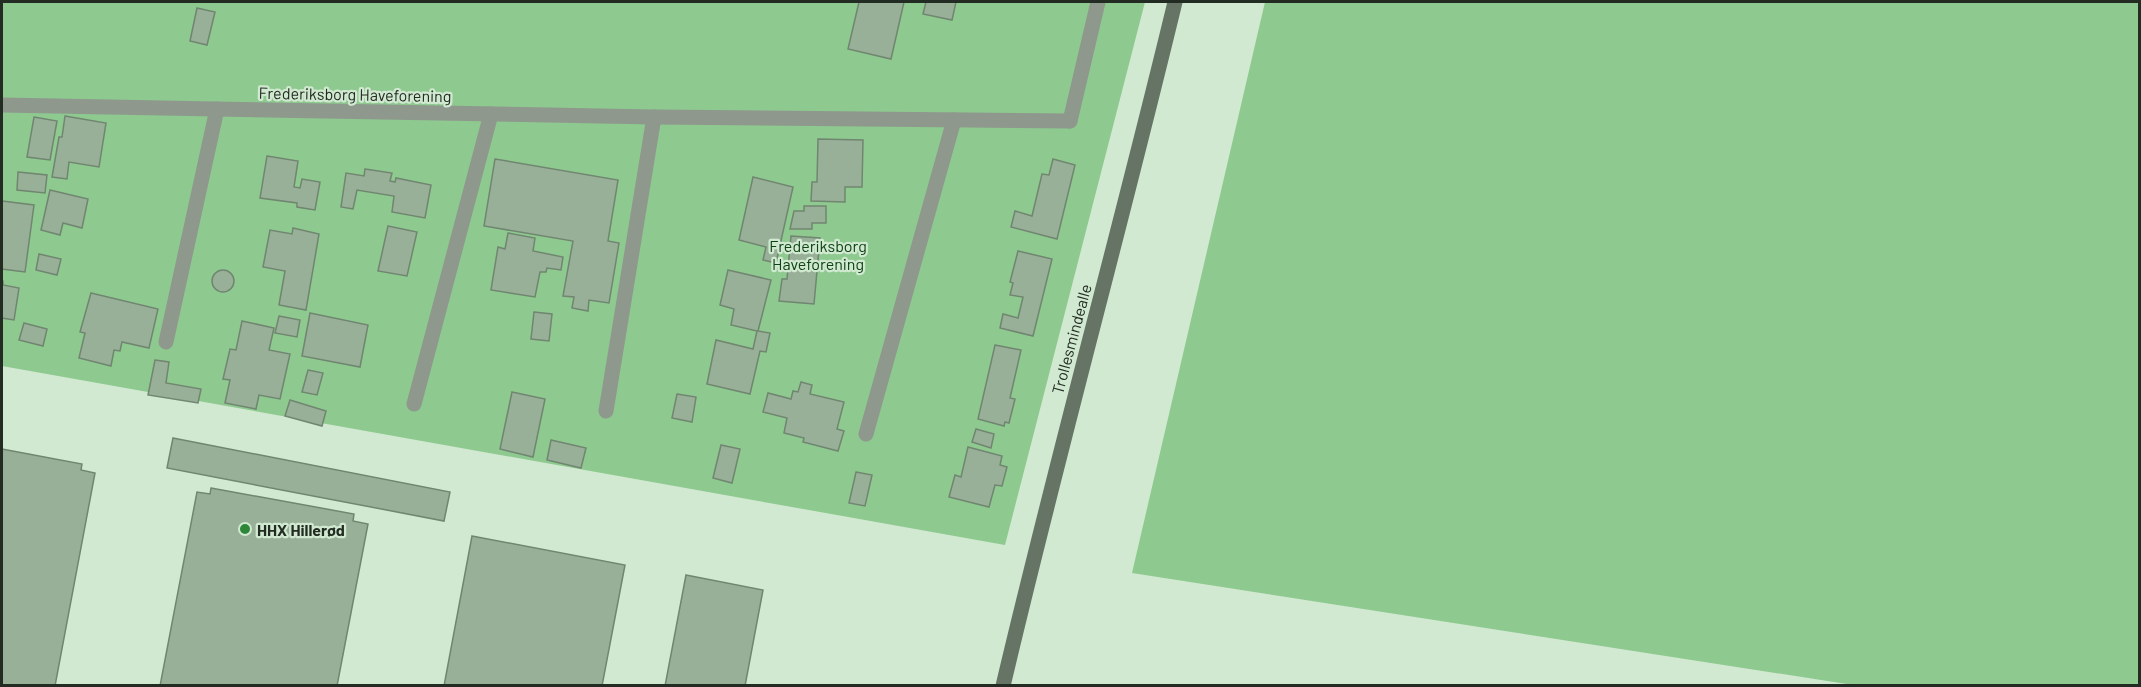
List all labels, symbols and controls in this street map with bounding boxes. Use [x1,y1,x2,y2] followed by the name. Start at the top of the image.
[258,83,452,105] street label: Frederiksborg Haveforening
[769,236,867,273] park label: Frederiksborg Haveforening
[1047,282,1095,396] street label: Trollesmindealle
[257,520,345,539] place label: HHX Hillerød
[238,522,252,536] marker: HHX Hillerød

